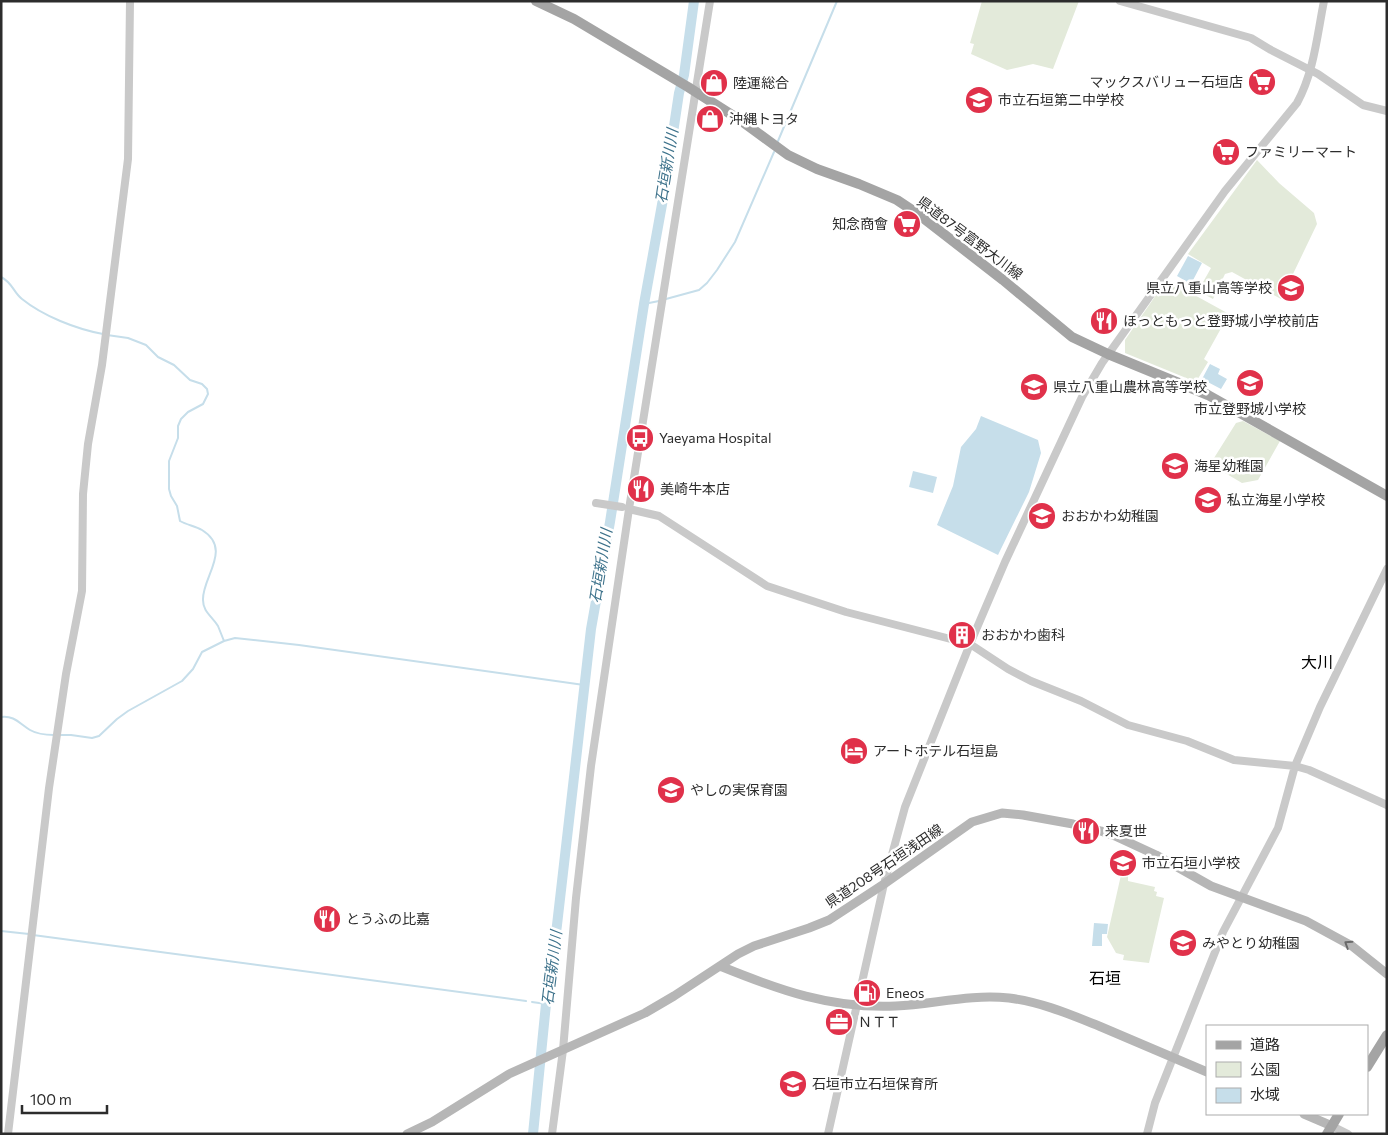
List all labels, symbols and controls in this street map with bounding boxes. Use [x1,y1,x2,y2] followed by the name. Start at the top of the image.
[1247,67,1277,97] supermarket icon: マックスバリュー石垣店
[699,68,729,98] shop icon: 陸運総合
[1089,73,1243,90] place label: マックスバリュー石垣店
[733,74,789,91] place label: 陸運総合
[964,85,994,115] school or university icon: 市立石垣第二中学校
[998,91,1124,108] place label: 市立石垣第二中学校
[695,104,725,134] shop icon: 沖縄トヨタ
[729,110,799,127] place label: 沖縄トヨタ
[651,125,681,204] water label: 石垣新川川
[1211,137,1241,167] supermarket icon: ファミリーマート
[1245,143,1357,160] place label: ファミリーマート
[914,192,1026,283] street label: 県道87号富野大川線
[892,209,922,239] supermarket icon: 知念商會
[832,215,888,232] place label: 知念商會
[1276,273,1306,303] school or university icon: 県立八重山高等学校
[1146,279,1272,296] place label: 県立八重山高等学校
[1089,306,1119,336] restaurant icon: ほっともっと登野城小学校前店
[1123,312,1319,329] place label: ほっともっと登野城小学校前店
[1235,368,1265,398] school or university icon: 市立登野城小学校
[1019,372,1049,402] school or university icon: 県立八重山農林高等学校
[1053,378,1207,395] place label: 県立八重山農林高等学校
[1194,400,1306,417] place label: 市立登野城小学校
[625,423,655,453] bus stop icon: Yaeyama Hospital
[659,429,772,446] place label: Yaeyama Hospital
[1160,451,1190,481] school or university icon: 海星幼稚園
[1194,457,1264,474] place label: 海星幼稚園
[626,474,656,504] restaurant icon: 美崎牛本店
[660,480,730,497] place label: 美崎牛本店
[1193,485,1223,515] school or university icon: 私立海星小学校
[1227,491,1325,508] place label: 私立海星小学校
[1027,501,1057,531] school or university icon: おおかわ幼稚園
[1061,507,1159,524] place label: おおかわ幼稚園
[585,525,615,604] water label: 石垣新川川
[947,620,977,650] building icon: おおかわ歯科
[981,626,1065,643] place label: おおかわ歯科
[1301,652,1333,671] district label: 大川
[839,736,869,766] hotel icon: アートホテル石垣島
[873,742,998,759] place label: アートホテル石垣島
[656,775,686,805] school or university icon: やしの実保育園
[690,781,788,798] place label: やしの実保育園
[1071,816,1101,846] restaurant icon: 来夏世
[822,820,945,911] street label: 県道208号石垣浅田線
[1105,822,1147,839] place label: 来夏世
[1108,848,1138,878] school or university icon: 市立石垣小学校
[1142,854,1240,871] place label: 市立石垣小学校
[312,904,342,934] restaurant icon: とうふの比嘉
[346,910,430,927] place label: とうふの比嘉
[538,928,565,1006] water label: 石垣新川川
[1168,928,1198,958] school or university icon: みやとり幼稚園
[1202,934,1300,951] place label: みやとり幼稚園
[1345,941,1354,950] one-way arrow
[1089,968,1121,987] district label: 石垣
[852,978,882,1008] fuel station icon: Eneos
[886,984,924,1001] place label: Eneos
[824,1007,854,1037] office icon: ＮＴＴ
[858,1013,900,1030] place label: ＮＴＴ
[1206,1025,1368,1115] legend
[1250,1035,1280,1053] text: 道路
[1250,1060,1280,1078] text: 公園
[778,1069,808,1099] school or university icon: 石垣市立石垣保育所
[812,1075,938,1092] place label: 石垣市立石垣保育所
[22,1082,108,1114] scale bar
[1250,1085,1280,1103] text: 水域
[30,1090,72,1108] text: 100 m

